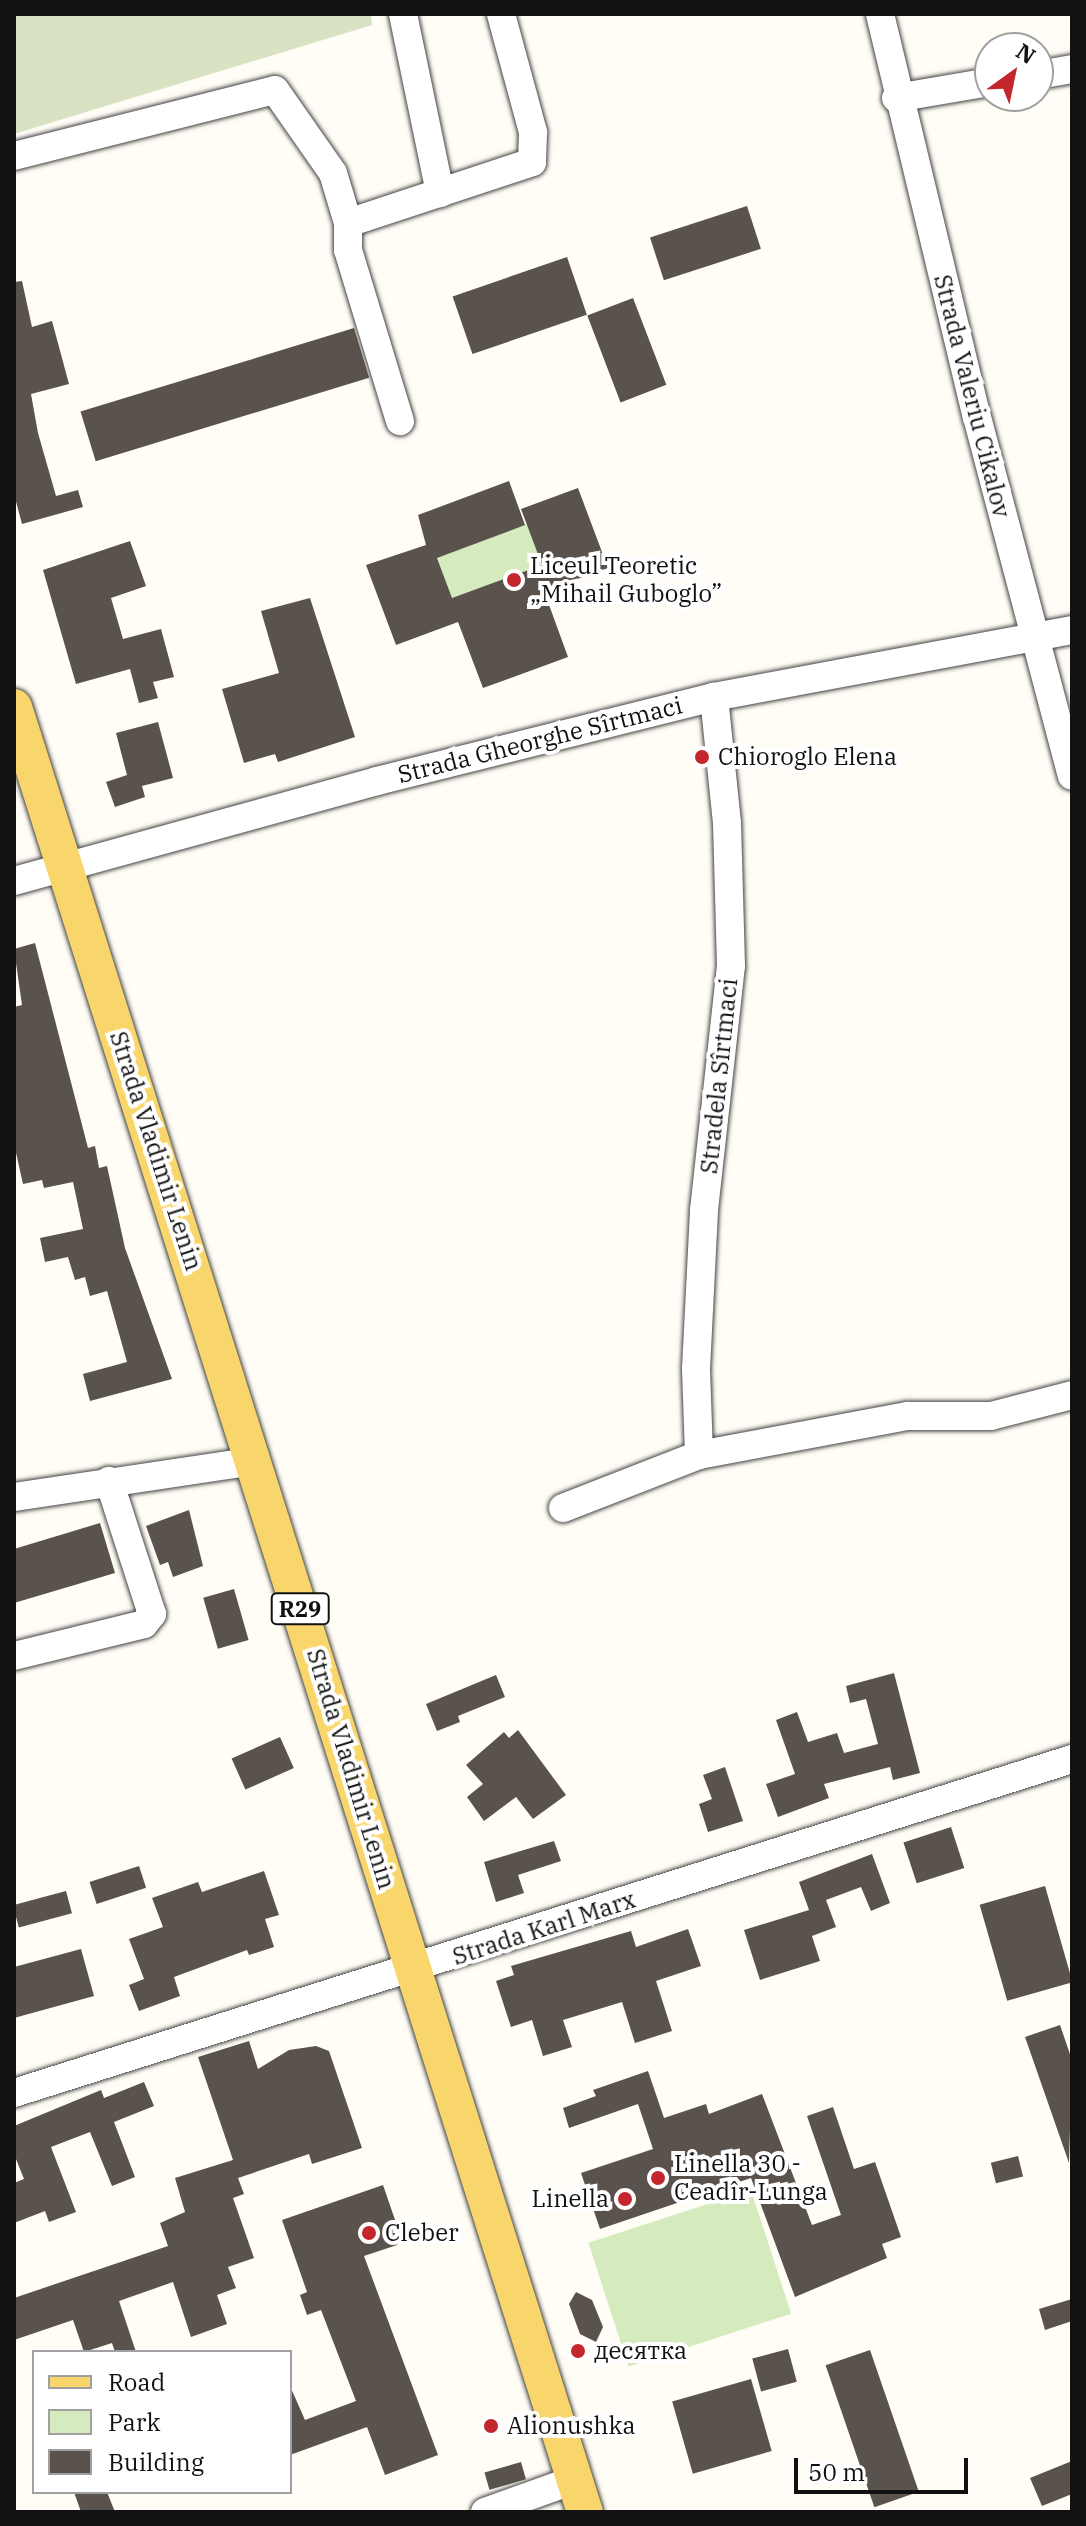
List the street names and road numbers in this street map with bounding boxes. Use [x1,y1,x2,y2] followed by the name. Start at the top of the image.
[928,272,1016,520] street label: Strada Valeriu Cikalov
[395,691,685,789] street label: Strada Gheorghe Sîrtmaci
[694,977,744,1175] street label: Stradela Sîrtmaci
[104,1028,208,1274] street label: Strada Vladimir Lenin
[270,1591,330,1627] road number: R29
[301,1645,401,1893] street label: Strada Vladimir Lenin
[449,1885,639,1971] street label: Strada Karl Marx

